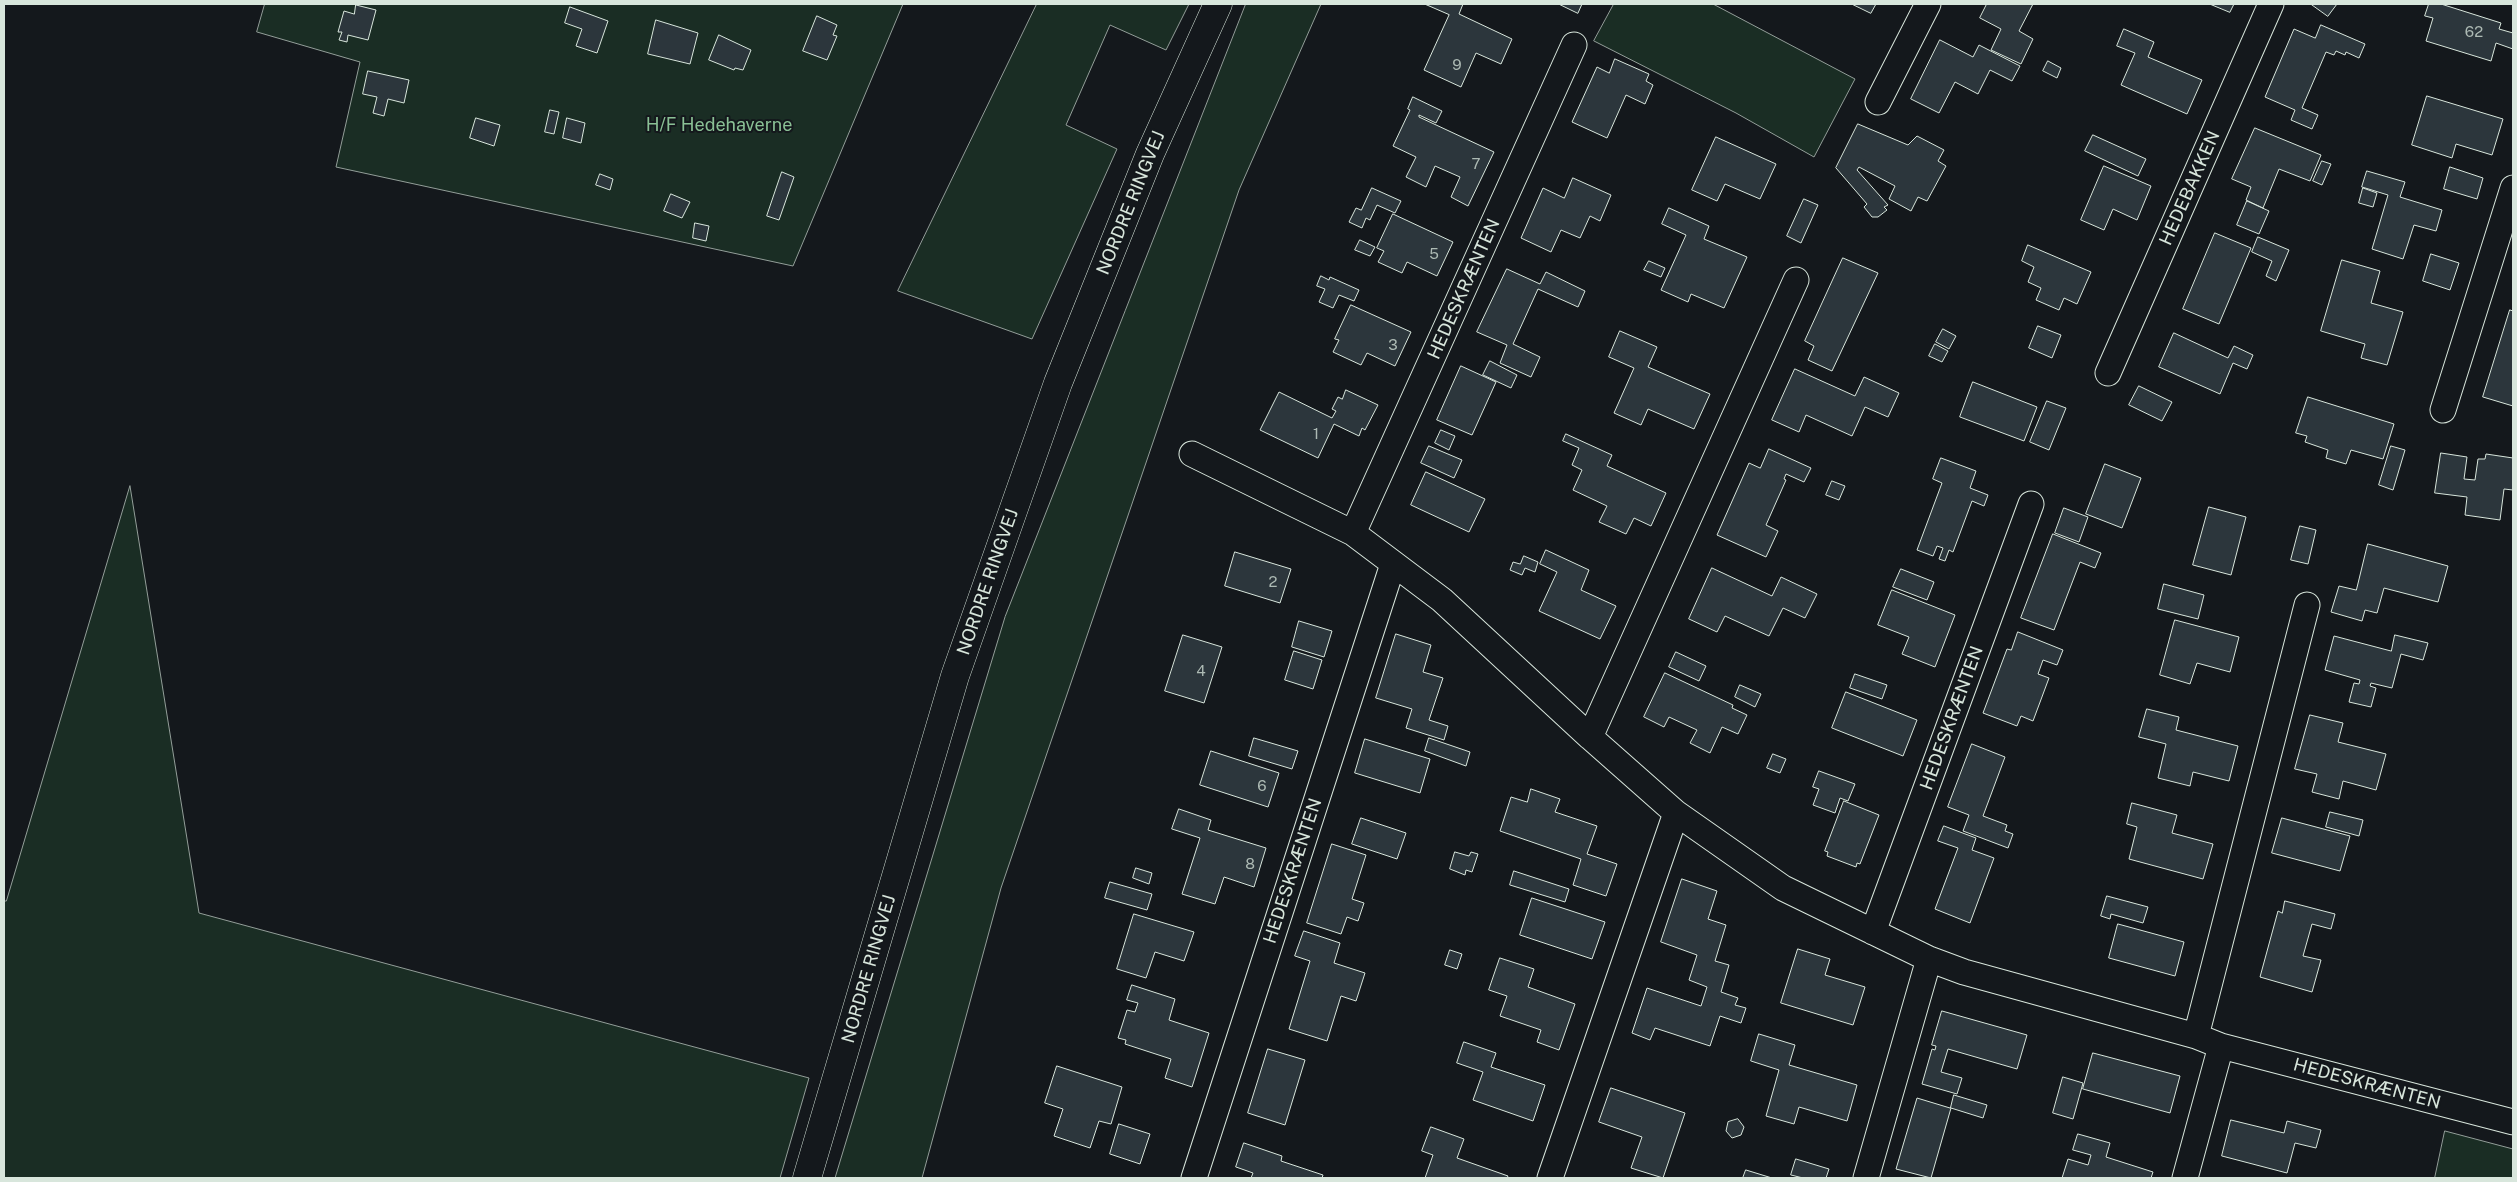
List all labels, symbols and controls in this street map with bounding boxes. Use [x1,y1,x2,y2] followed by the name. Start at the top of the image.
[2465,23,2483,41] house number: 62
[1452,56,1462,74] house number: 9
[646,114,792,136] park label: H/F Hedehaverne
[2155,127,2225,249] street label: HEDEBAKKEN
[1092,128,1170,278] street label: NORDRE RINGVEJ
[1471,155,1481,173] house number: 7
[1423,215,1505,363] street label: HEDESKRÆNTEN
[1429,245,1439,263] house number: 5
[1388,336,1398,354] house number: 3
[1313,425,1319,443] house number: 1
[953,506,1023,658] street label: NORDRE RINGVEJ
[1269,573,1277,591] house number: 2
[1916,643,1988,793] street label: HEDESKRÆNTEN
[1196,662,1206,680] house number: 4
[1257,777,1267,795] house number: 6
[1259,796,1327,946] street label: HEDESKRÆNTEN
[1245,855,1255,873] house number: 8
[838,892,900,1046] street label: NORDRE RINGVEJ
[2291,1054,2443,1114] street label: HEDESKRÆNTEN

